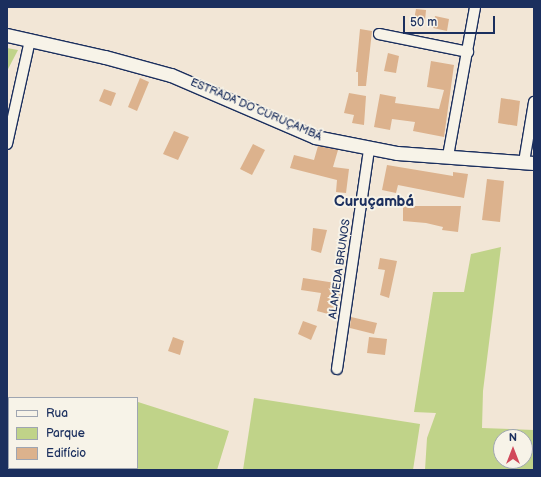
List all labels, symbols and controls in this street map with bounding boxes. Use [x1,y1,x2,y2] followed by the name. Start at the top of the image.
[405,8,497,34] scale bar
[410,15,437,30] text: 50 m
[188,76,324,144] street label: ESTRADA DO CURUÇAMBÁ
[334,193,414,211] district label: Curuçambá
[326,218,354,320] street label: ALAMEDA BRUNOS
[8,397,138,469] legend
[46,406,68,421] text: Rua
[46,426,85,441] text: Parque
[493,429,533,469] north arrow
[509,431,517,444] text: N
[46,446,86,461] text: Edifício

